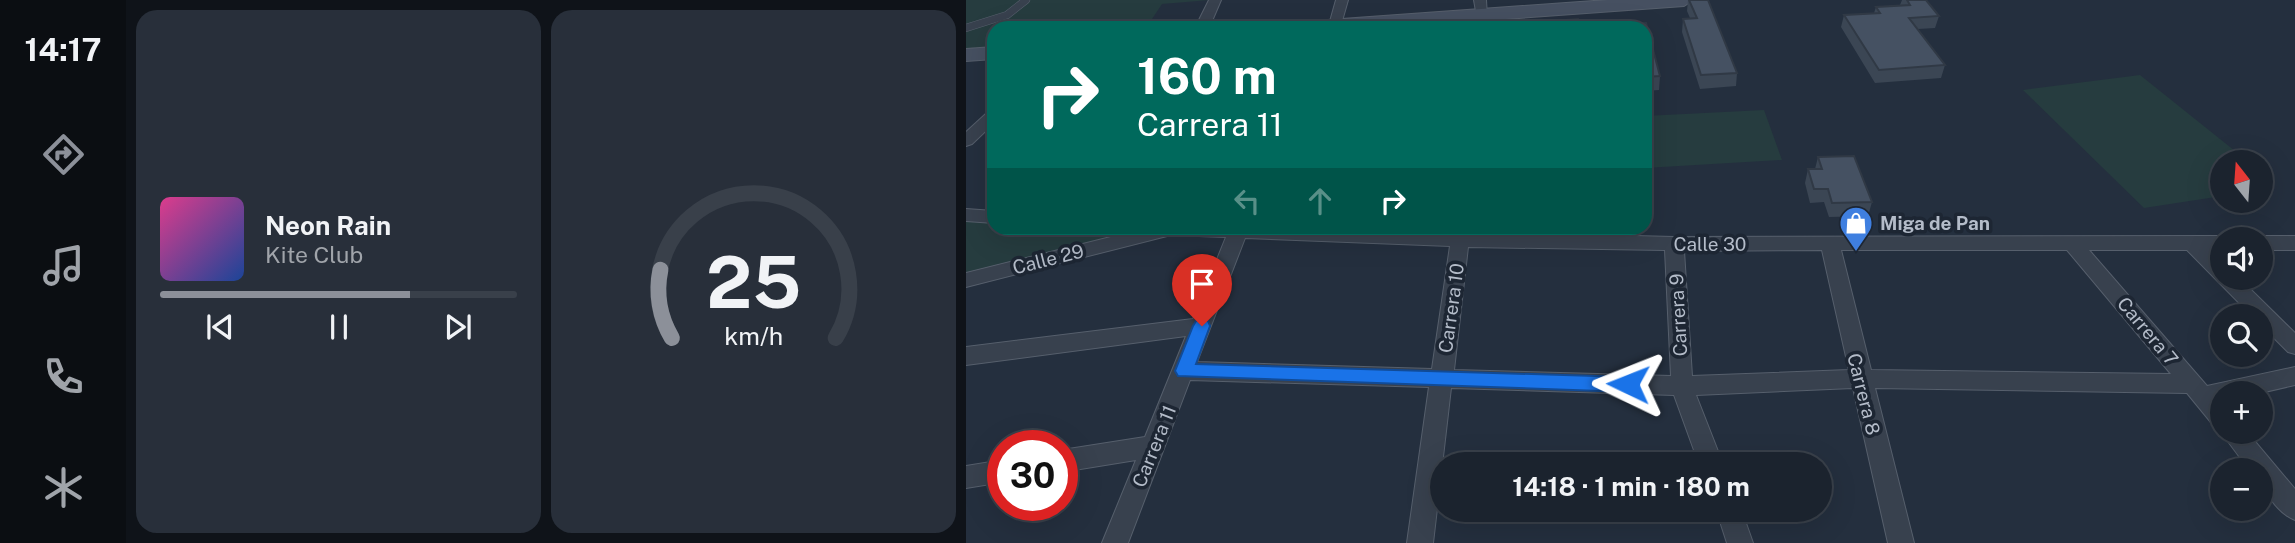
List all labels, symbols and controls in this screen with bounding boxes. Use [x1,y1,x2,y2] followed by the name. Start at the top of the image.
[24,31,102,68] text: 14:17
[1137,47,1277,105] text: 160 m
[1022,49,1113,140] icon: right
[1137,106,1283,143] text: Carrera 11
[39,130,88,179] icon: directions
[2210,150,2273,214] north arrow
[2210,150,2273,521] map controls
[1228,182,1266,220] icon: left
[1301,182,1339,220] icon: ahead
[1374,182,1412,220] icon: right
[1837,204,1875,253] shop icon: Miga de Pan
[265,210,391,241] text: Neon Rain
[1880,212,1990,234] place label: Miga de Pan
[2210,227,2273,290] button: sound
[1674,233,1746,255] street label: Calle 30
[706,239,801,324] text: 25
[1010,240,1086,278] street label: Calle 29
[39,241,88,290] icon: music
[265,241,363,268] text: Kite Club
[1172,254,1232,326] pin
[1434,262,1468,354] street label: Carrera 10
[1183,265,1221,303] icon: arrive
[1665,273,1691,357] street label: Carrera 9
[2113,292,2183,370] street label: Carrera 7
[2210,304,2273,367] button: search
[201,308,239,346] icon: previous
[320,308,358,346] icon: pause
[439,308,477,346] icon: next
[724,320,783,350] text: km/h
[1591,347,1665,421] position arrow
[1843,351,1885,437] street label: Carrera 8
[39,352,88,401] icon: phone
[2210,381,2273,444] button: +
[1128,402,1180,490] street label: Carrera 11
[987,430,1078,521] speed limit sign: 30
[2210,458,2273,521] button: −
[39,463,88,512] icon: climate
[1512,471,1750,502] text: 14:18 · 1 min · 180 m

